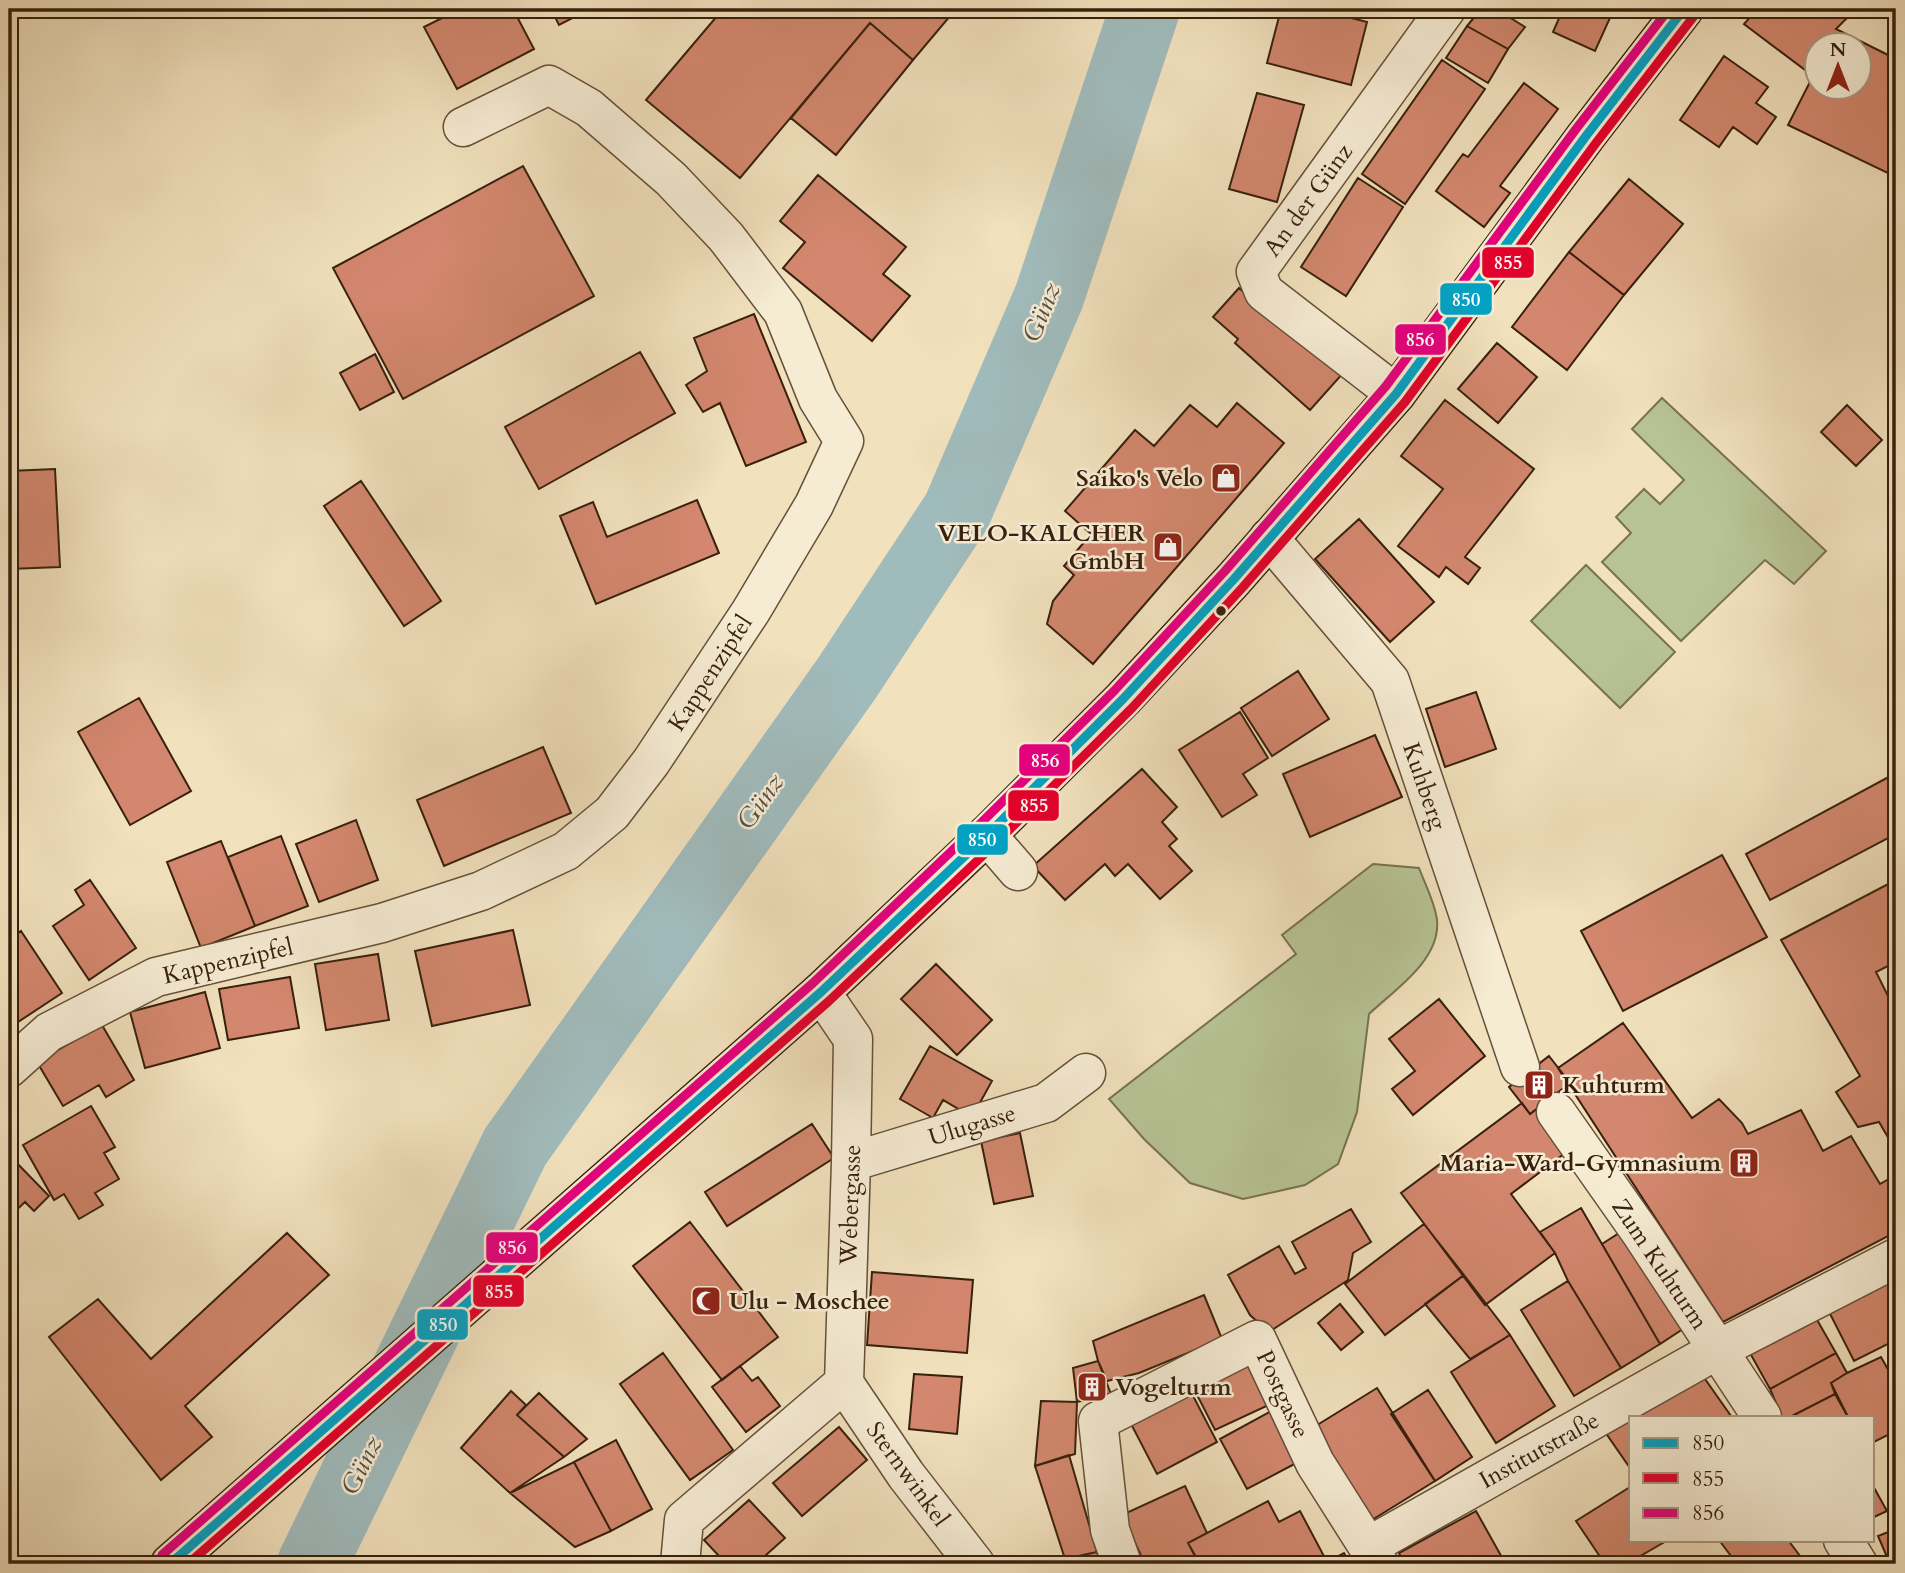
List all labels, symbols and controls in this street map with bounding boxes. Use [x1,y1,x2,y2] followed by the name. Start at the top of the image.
[1804,32,1874,102] north arrow
[1830,37,1847,63] text: N
[1256,137,1361,264] street label: An der Günz
[1481,246,1535,279] line badge: 855
[1493,250,1523,276] text: 855
[1014,277,1069,347] water label: Günz
[1439,282,1493,316] line badge: 850
[1451,287,1481,313] text: 850
[1394,323,1447,356] line badge: 856
[1405,327,1435,353] text: 856
[1209,461,1243,495] shop icon: Saiko's Velo
[1076,462,1203,495] place label: Saiko's Velo
[937,517,1145,578] place label: VELO-KALCHER GmbH
[1151,530,1185,564] shop icon: VELO-KALCHER GmbH
[1214,604,1228,618] unlabelled marker
[660,609,760,738] street label: Kappenzipfel
[1394,738,1455,835] street label: Kuhberg
[1018,743,1071,777] line badge: 856
[1030,748,1060,774] text: 856
[729,766,793,836] water label: Günz
[1007,789,1060,822] line badge: 855
[1019,793,1049,819] text: 855
[956,823,1009,856] line badge: 850
[967,827,997,853] text: 850
[160,930,297,993] street label: Kappenzipfel
[1522,1068,1556,1102] building icon: Kuhturm
[1562,1069,1666,1102] place label: Kuhturm
[924,1097,1020,1154] street label: Ulugasse
[832,1144,869,1267] street label: Webergasse
[1727,1146,1761,1180] building icon: Maria-Ward-Gymnasium
[1439,1147,1722,1180] place label: Maria-Ward-Gymnasium
[1604,1192,1716,1337] street label: Zum Kuhturm
[485,1231,539,1264] line badge: 856
[497,1235,527,1261] text: 856
[472,1274,525,1308] line badge: 855
[484,1279,514,1305] text: 855
[689,1284,723,1318] mosque icon: Ulu - Moschee
[729,1285,890,1318] place label: Ulu - Moschee
[416,1308,469,1341] line badge: 850
[428,1312,458,1338] text: 850
[1248,1345,1317,1444] street label: Postgasse
[1075,1370,1109,1404] building icon: Vogelturm
[1115,1371,1232,1404] place label: Vogelturm
[1473,1404,1605,1497] street label: Institutstraße
[858,1415,957,1534] street label: Sternwinkel
[1629,1416,1874,1542] legend
[1692,1429,1724,1458] text: 850
[332,1430,391,1500] water label: Günz
[1692,1465,1724,1494] text: 855
[1692,1499,1724,1528] text: 856

